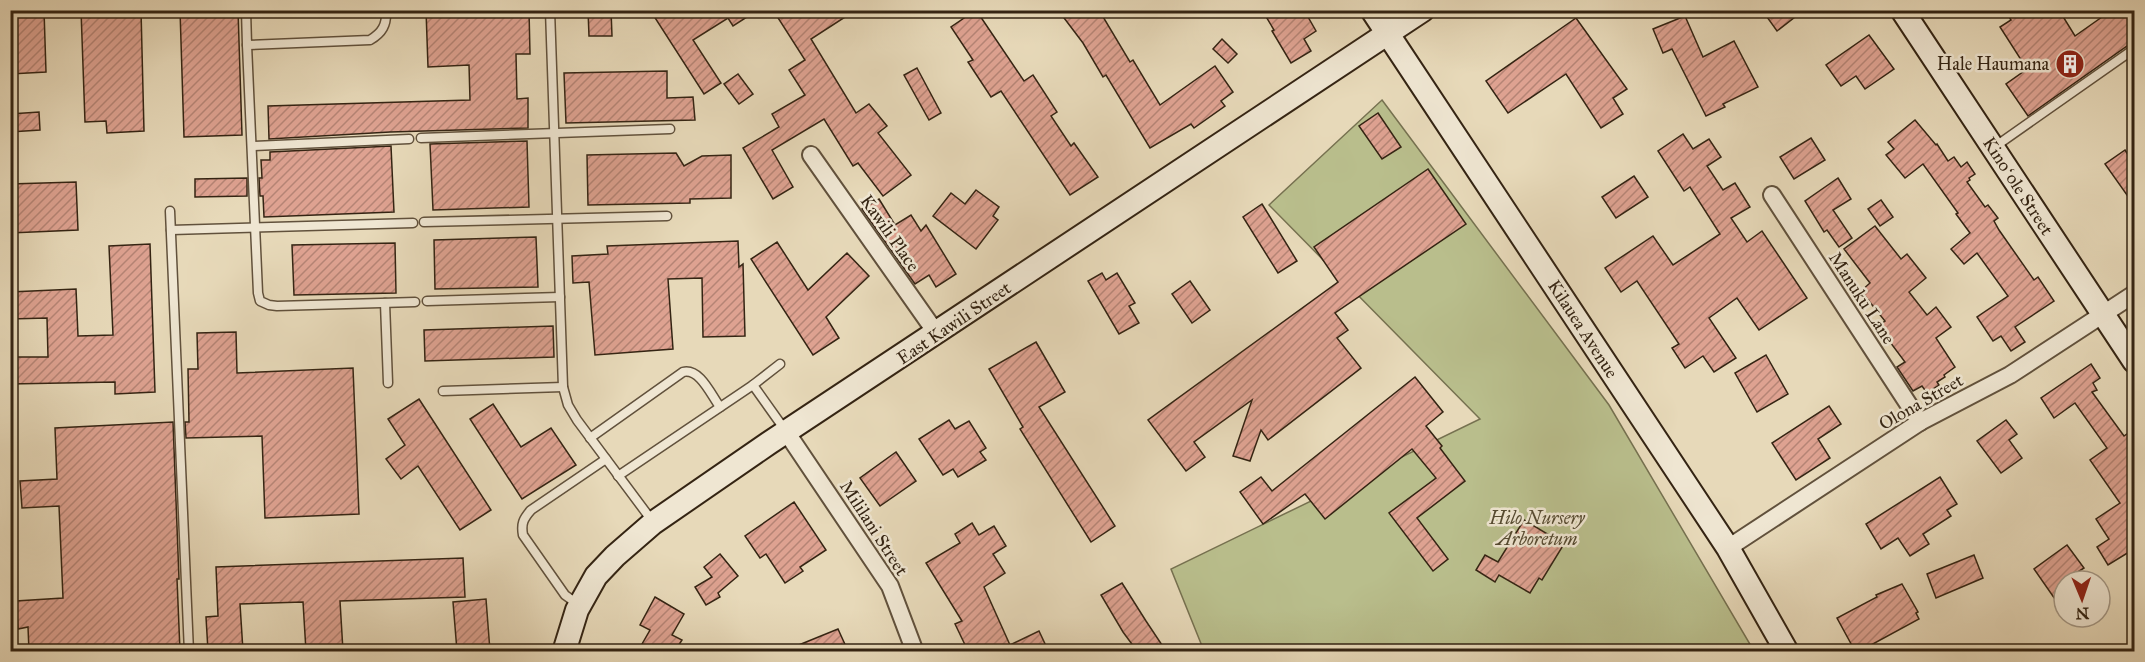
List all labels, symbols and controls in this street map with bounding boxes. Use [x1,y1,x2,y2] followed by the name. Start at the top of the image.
[2054,48,2086,80] building icon: Hale Haumana
[1937,53,2049,75] place label: Hale Haumana
[1978,133,2058,240] street label: Kinoʻole Street
[856,190,924,276] street label: Kawili Place
[1824,248,1900,348] street label: Manuku Lane
[893,276,1016,369] street label: East Kawili Street
[1543,276,1623,382] street label: Kilauea Avenue
[1875,369,1968,435] street label: Olona Street
[835,476,913,580] street label: Mililani Street
[1488,507,1586,550] park label: Hilo Nursery Arboretum
[2052,569,2112,629] north arrow
[2075,604,2090,623] text: N

